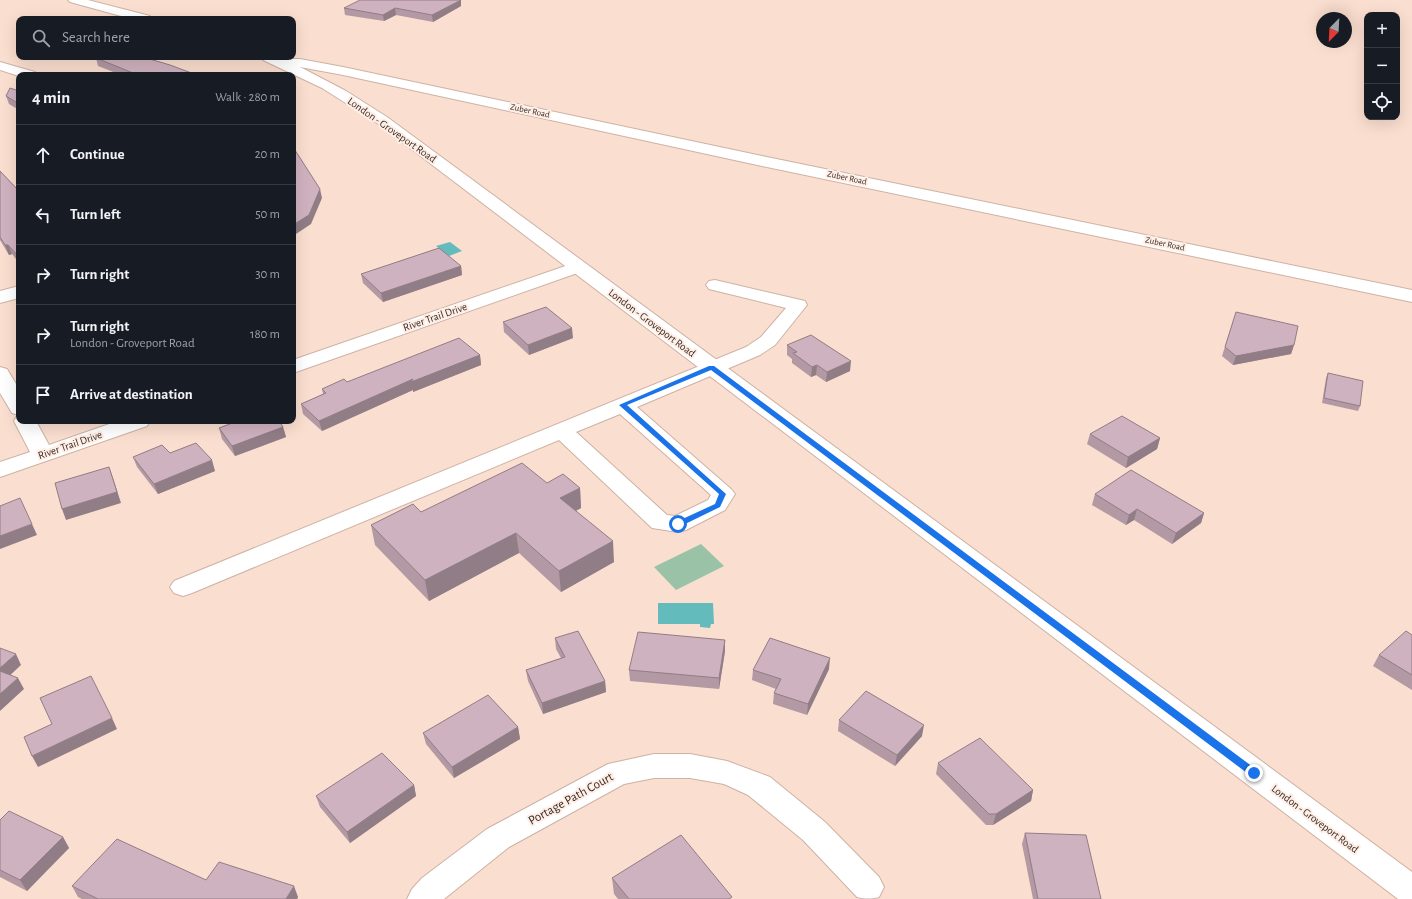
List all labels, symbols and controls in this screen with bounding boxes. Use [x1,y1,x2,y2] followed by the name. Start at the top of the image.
[1316,12,1352,48] north arrow
[1364,12,1400,120] map controls
[1364,12,1400,48] button: +
[16,16,296,60] search box
[30,27,52,49] icon: search
[62,30,130,45] text: Search here
[1364,48,1400,84] button: −
[1364,84,1400,120] button: locate
[32,89,70,106] text: 4 min
[215,91,280,104] text: Walk · 280 m
[346,95,439,165] street label: London - Groveport Road
[509,102,551,120] street label: Zuber Road
[32,144,54,166] icon: ahead
[70,147,125,162] text: Continue
[255,148,280,161] text: 20 m
[826,169,868,187] street label: Zuber Road
[32,204,54,226] icon: left
[70,207,121,222] text: Turn left
[255,208,280,221] text: 50 m
[1144,235,1186,253] street label: Zuber Road
[32,264,54,286] icon: right
[70,267,129,282] text: Turn right
[255,268,280,281] text: 30 m
[607,287,698,359] street label: London - Groveport Road
[402,301,468,333] street label: River Trail Drive
[70,319,129,334] text: Turn right
[32,324,54,346] icon: right
[250,328,280,341] text: 180 m
[70,337,195,350] text: London - Groveport Road
[32,384,54,406] icon: arrive
[70,387,193,402] text: Arrive at destination
[37,429,103,461] street label: River Trail Drive
[669,515,687,533] route start
[1245,764,1263,782] route end
[527,770,615,828] street label: Portage Path Court
[1270,783,1361,855] street label: London - Groveport Road

